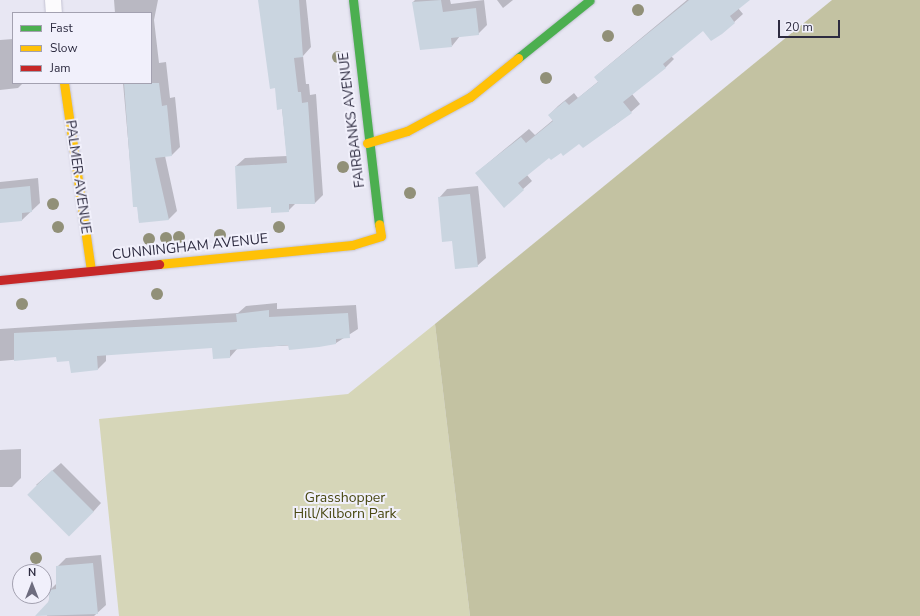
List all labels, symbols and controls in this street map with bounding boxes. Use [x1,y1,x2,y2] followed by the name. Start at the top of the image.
[12,12,152,84] legend
[780,12,842,38] scale bar
[785,19,813,35] text: 20 m
[50,20,73,36] text: Fast
[50,40,78,56] text: Slow
[335,51,369,189] street label: FAIRBANKS AVENUE
[50,60,71,76] text: Jam
[62,119,94,235] street label: PALMER AVENUE
[111,230,269,264] street label: CUNNINGHAM AVENUE
[293,490,397,522] park label: Grasshopper Hill/Kilborn Park
[12,564,52,604] north arrow
[28,565,36,580] text: N

